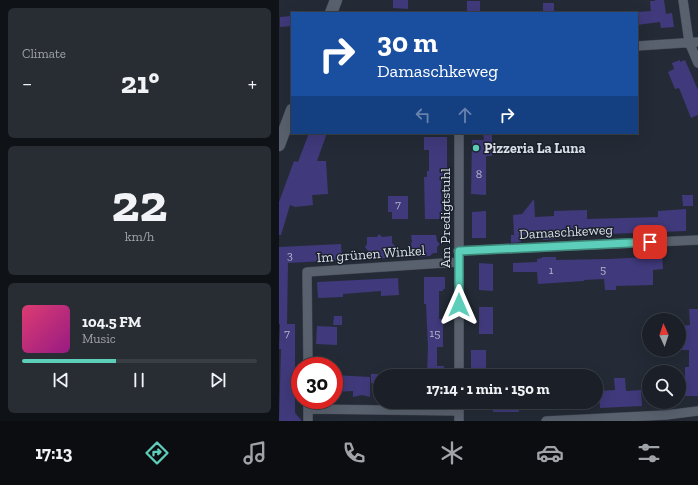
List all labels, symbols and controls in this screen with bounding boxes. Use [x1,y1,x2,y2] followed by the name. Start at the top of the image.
[377,26,438,59] text: 30 m
[311,28,363,80] icon: right
[22,46,66,61] text: Climate
[377,60,498,82] text: Damaschkeweg
[121,65,159,101] text: 21°
[22,70,32,97] text: −
[248,70,257,97] text: +
[412,104,434,126] icon: left
[454,104,476,126] icon: ahead
[496,104,518,126] icon: right
[484,140,586,157] place label: Pizzeria La Luna
[471,143,481,153] marker: Pizzeria La Luna
[476,167,482,181] house number: 8
[437,168,454,268] street label: Am Predigtstuhl
[112,172,167,234] text: 22
[395,197,401,211] house number: 7
[519,221,614,243] street label: Damaschkeweg
[633,225,667,259] pin
[125,229,154,244] text: km/h
[639,231,661,253] icon: arrive
[316,242,426,266] street label: Im grünen Winkel
[287,248,293,262] house number: 3
[600,262,606,276] house number: 5
[549,263,554,277] house number: 1
[438,284,480,326] position arrow
[82,313,141,331] text: 104.5 FM
[642,313,686,357] north arrow
[642,313,686,409] map controls
[284,326,290,340] house number: 7
[430,326,440,340] house number: 15
[82,331,116,346] text: Music
[291,357,343,409] speed limit sign: 30
[642,365,686,409] button: search
[50,369,72,391] icon: previous
[128,369,150,391] icon: pause
[207,369,229,391] icon: next
[426,380,550,398] text: 17:14 · 1 min · 150 m
[143,439,171,467] icon: directions
[241,439,269,467] icon: music
[340,439,368,467] icon: phone
[438,439,466,467] icon: climate
[536,439,564,467] icon: car
[635,439,663,467] icon: filters
[35,442,72,464] text: 17:13

